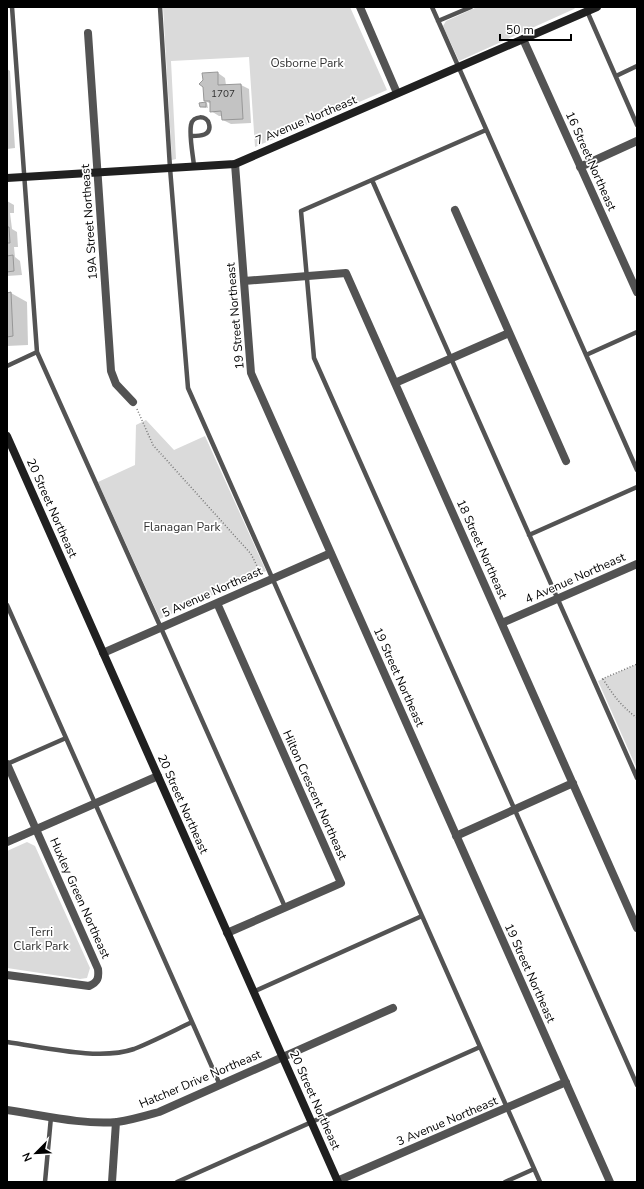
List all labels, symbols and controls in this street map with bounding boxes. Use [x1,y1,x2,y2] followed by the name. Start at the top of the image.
[500,16,571,42] scale bar
[506,22,534,38] text: 50 m
[270,55,345,71] park label: Osborne Park
[211,87,235,101] house number: 1707
[253,91,360,148] street label: 7 Avenue Northeast
[562,109,620,214] street label: 16 Street Northeast
[77,163,101,280] street label: 19A Street Northeast
[222,261,248,370] street label: 19 Street Northeast
[23,456,81,561] street label: 20 Street Northeast
[453,497,511,602] street label: 18 Street Northeast
[144,519,221,535] park label: Flanagan Park
[522,548,628,607] street label: 4 Avenue Northeast
[159,562,265,621] street label: 5 Avenue Northeast
[370,625,428,730] street label: 19 Street Northeast
[279,728,351,863] street label: Hilton Crescent Northeast
[154,752,212,857] street label: 20 Street Northeast
[46,835,114,962] street label: Huxley Green Northeast
[501,921,559,1026] street label: 19 Street Northeast
[13,924,70,954] park label: Terri Clark Park
[137,1046,264,1112] street label: Hatcher Drive Northeast
[286,1048,344,1153] street label: 20 Street Northeast
[394,1092,501,1149] street label: 3 Avenue Northeast
[16,1133,56,1173] north arrow
[19,1150,36,1164] text: N

